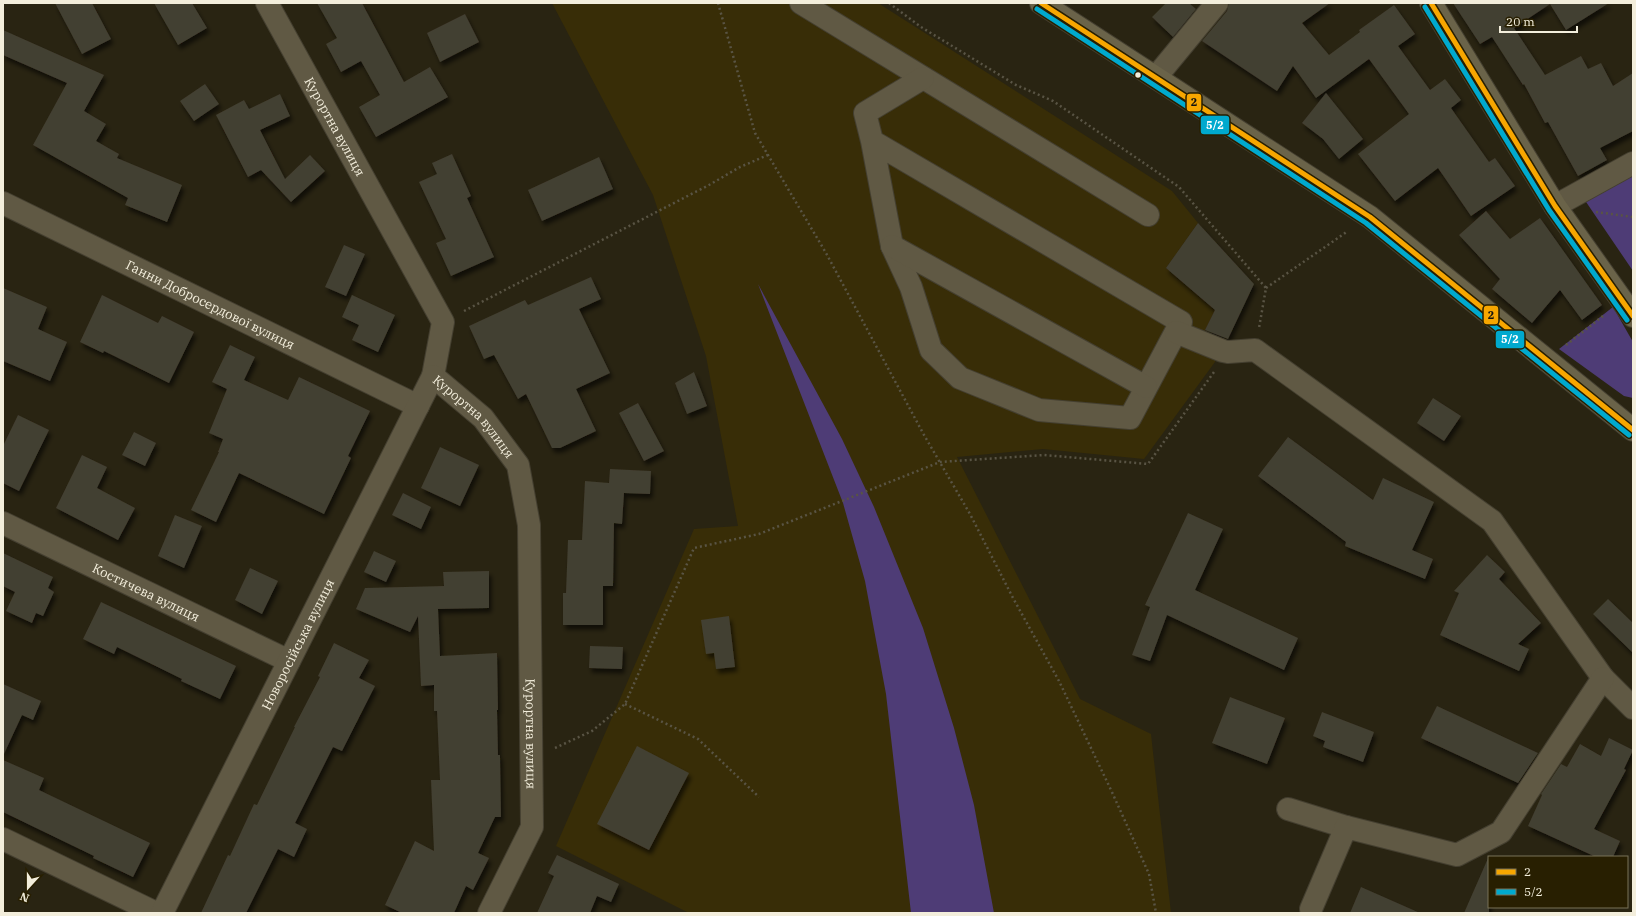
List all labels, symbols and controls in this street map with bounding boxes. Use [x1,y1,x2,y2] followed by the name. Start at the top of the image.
[1500,8,1577,34] scale bar
[1506,14,1535,29] text: 20 m
[1133,70,1143,80] unlabelled marker
[301,74,369,179] street label: Курортна вулиця
[1186,93,1202,112] line badge: 2
[1191,95,1197,109] text: 2
[1200,115,1230,135] line badge: 5/2
[1206,118,1224,132] text: 5/2
[123,256,298,353] street label: Ганни Добросердової вулиця
[1483,305,1499,325] line badge: 2
[1488,308,1494,322] text: 2
[1495,330,1525,349] line badge: 5/2
[1501,332,1519,346] text: 5/2
[429,371,518,462] street label: Курортна вулиця
[90,559,202,626] street label: Костичева вулиця
[258,576,338,713] street label: Новоросійська вулиця
[522,678,540,789] street label: Курортна вулиця
[1488,856,1628,908] legend
[1524,864,1531,879] text: 2
[8,868,48,908] north arrow
[1524,884,1543,899] text: 5/2
[18,889,31,905] text: N

